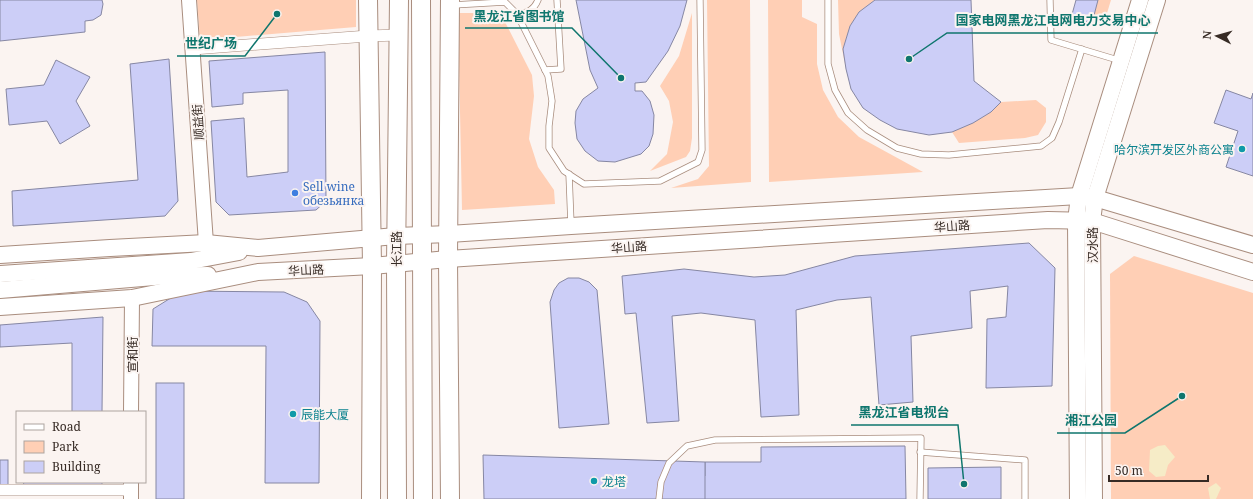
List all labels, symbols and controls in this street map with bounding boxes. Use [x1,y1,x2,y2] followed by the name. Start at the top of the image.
[465,3,572,28] callout: 黑龙江省图书馆
[473,7,565,25] text: 黑龙江省图书馆
[947,8,1158,33] callout: 国家电网黑龙江电网电力交易中心
[955,11,1151,29] text: 国家电网黑龙江电网电力交易中心
[1197,16,1237,56] north arrow
[1199,29,1215,40] text: N
[177,31,245,56] callout: 世纪广场
[185,34,237,52] text: 世纪广场
[188,103,208,141] street label: 顺益街
[1114,141,1234,158] place label: 哈尔滨开发区外商公寓
[1237,144,1247,154] marker: 哈尔滨开发区外商公寓
[303,178,364,209] place label: Sell wine обезьянка
[290,188,300,198] marker: Sell wine обезьянка
[933,216,971,236] street label: 华山路
[1084,227,1101,263] street label: 汉水路
[388,231,405,267] street label: 长江路
[610,237,648,257] street label: 华山路
[288,261,324,279] street label: 华山路
[124,337,141,373] street label: 宣和街
[851,400,958,425] callout: 黑龙江省电视台
[858,403,950,421] text: 黑龙江省电视台
[301,406,349,423] place label: 辰能大厦
[1057,408,1125,433] callout: 湘江公园
[288,409,298,419] marker: 辰能大厦
[16,411,146,483] legend
[1065,411,1117,429] text: 湘江公园
[52,418,82,435] text: Road
[52,438,80,455] text: Park
[1109,457,1208,483] scale bar
[52,458,101,475] text: Building
[1115,462,1143,479] text: 50 m
[602,473,626,490] place label: 龙塔
[589,476,599,486] marker: 龙塔

